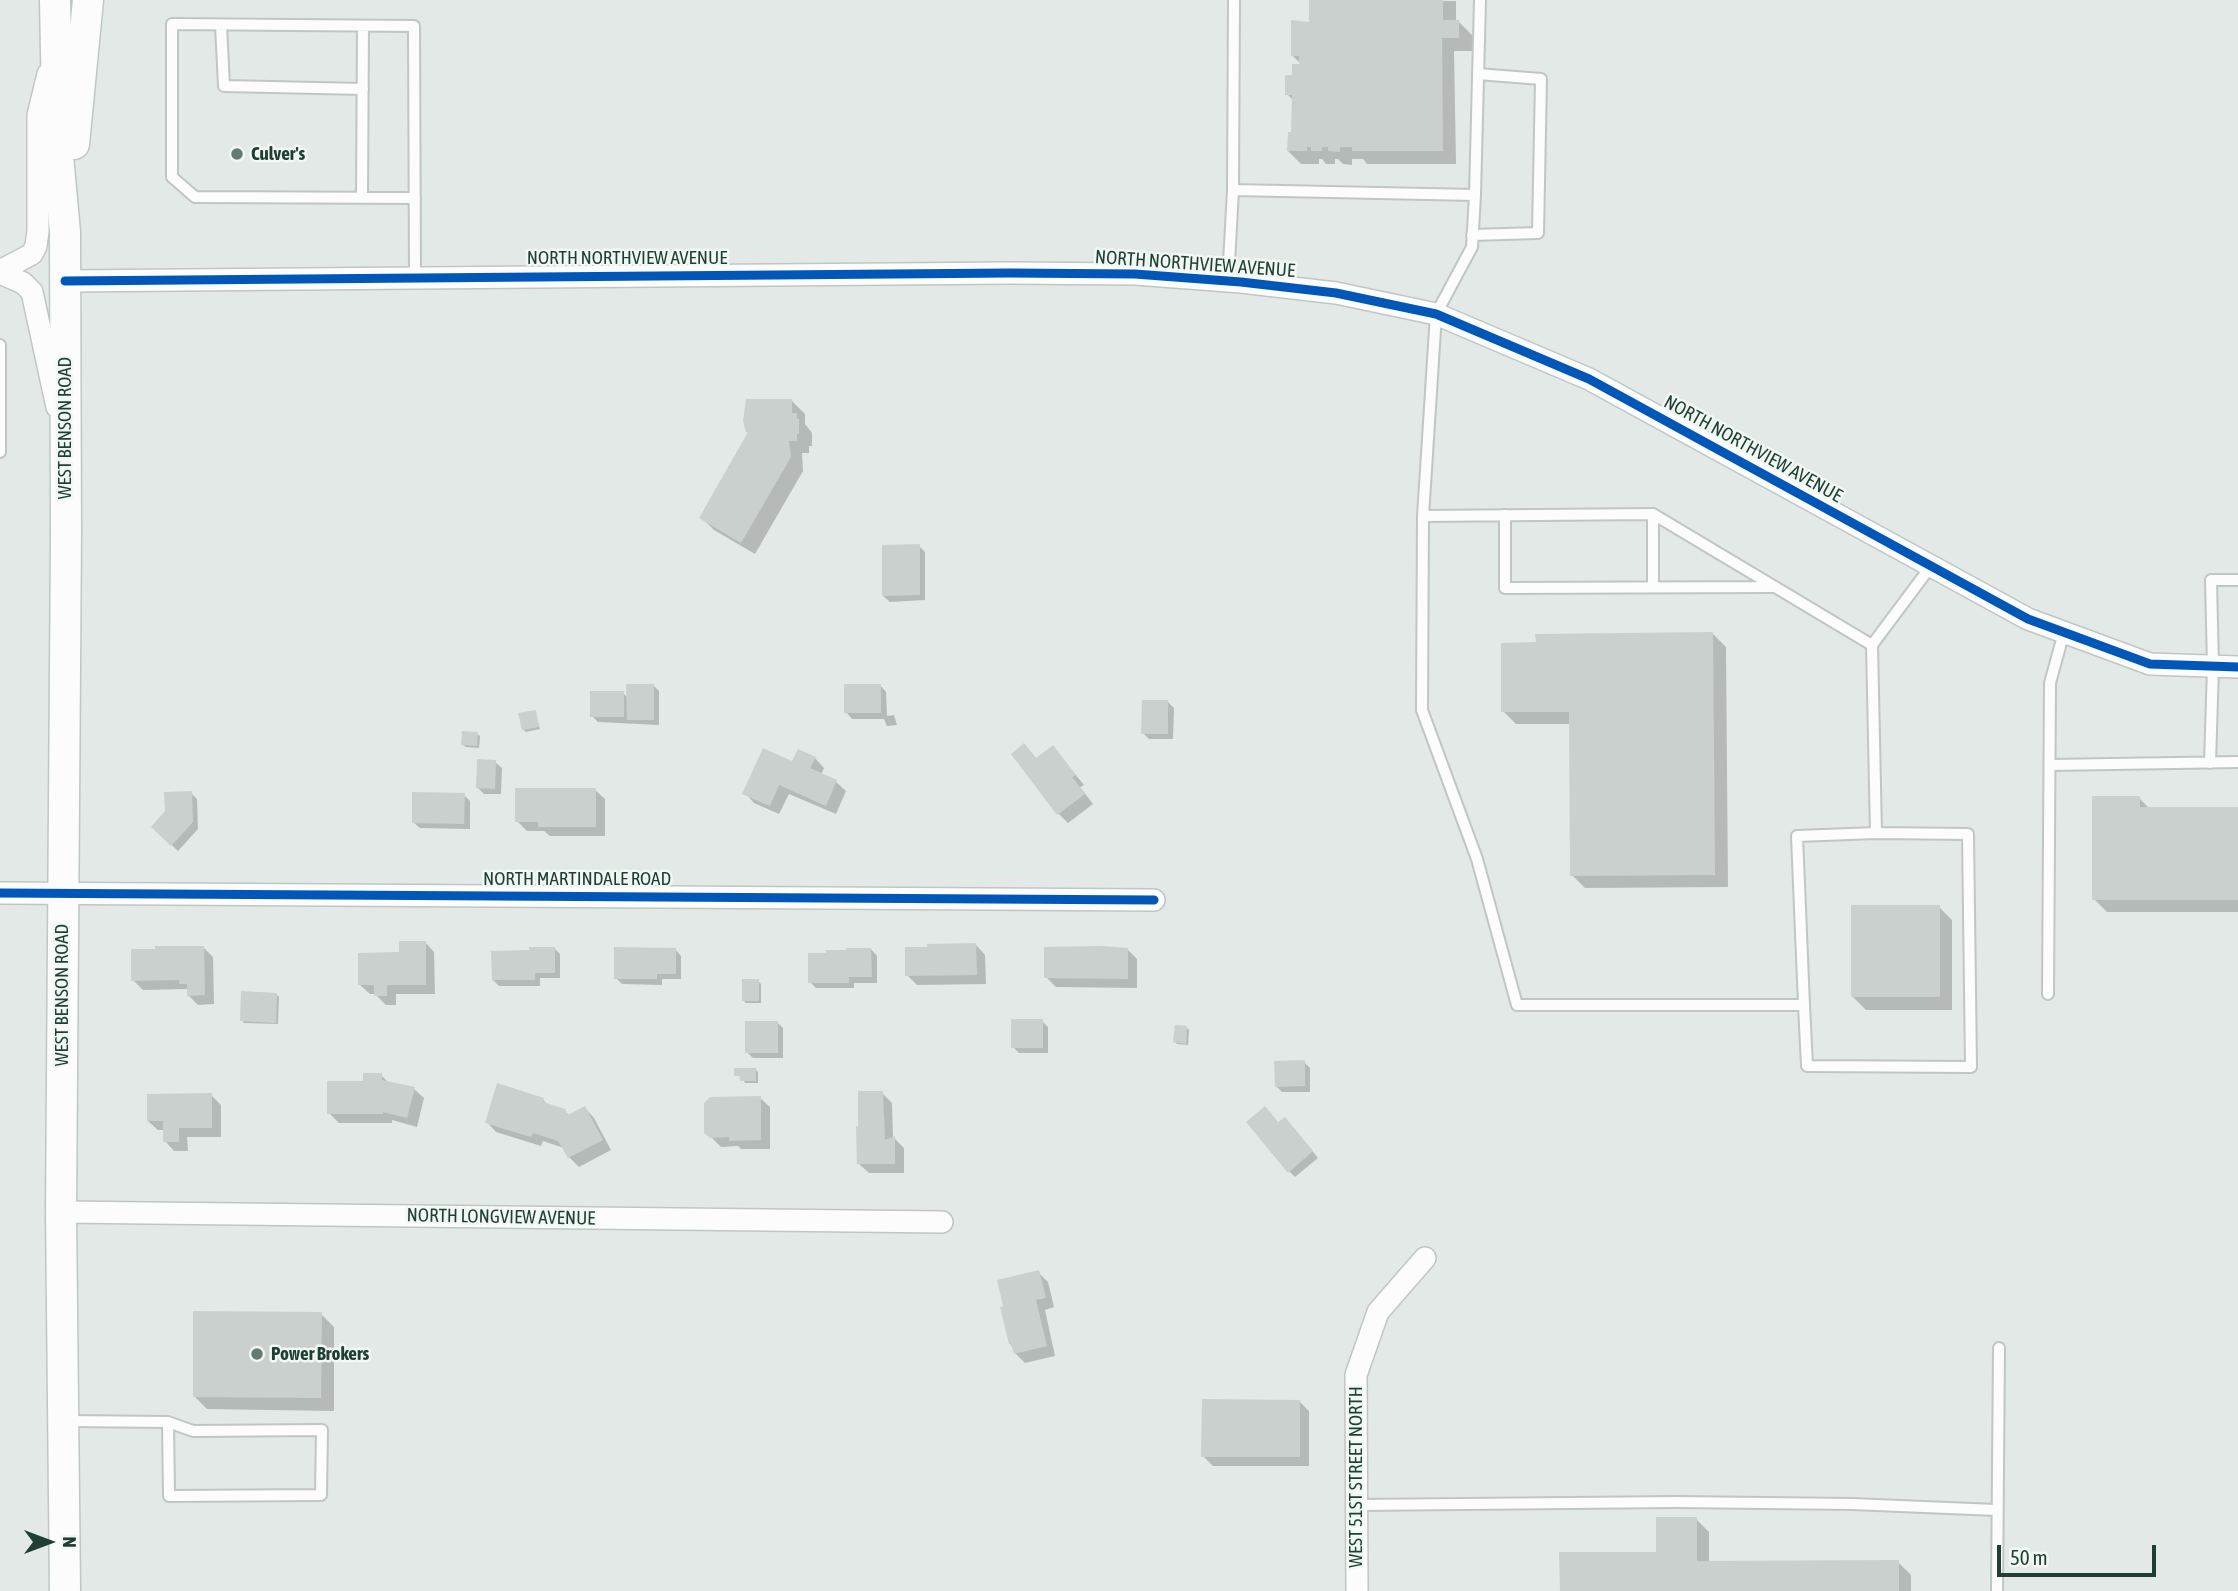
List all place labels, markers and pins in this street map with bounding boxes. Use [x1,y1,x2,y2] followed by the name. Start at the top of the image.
[251,143,305,165] place label: Culver's
[229,146,245,162] marker: Culver's
[271,1343,369,1365] place label: Power Brokers
[249,1346,265,1362] marker: Power Brokers

